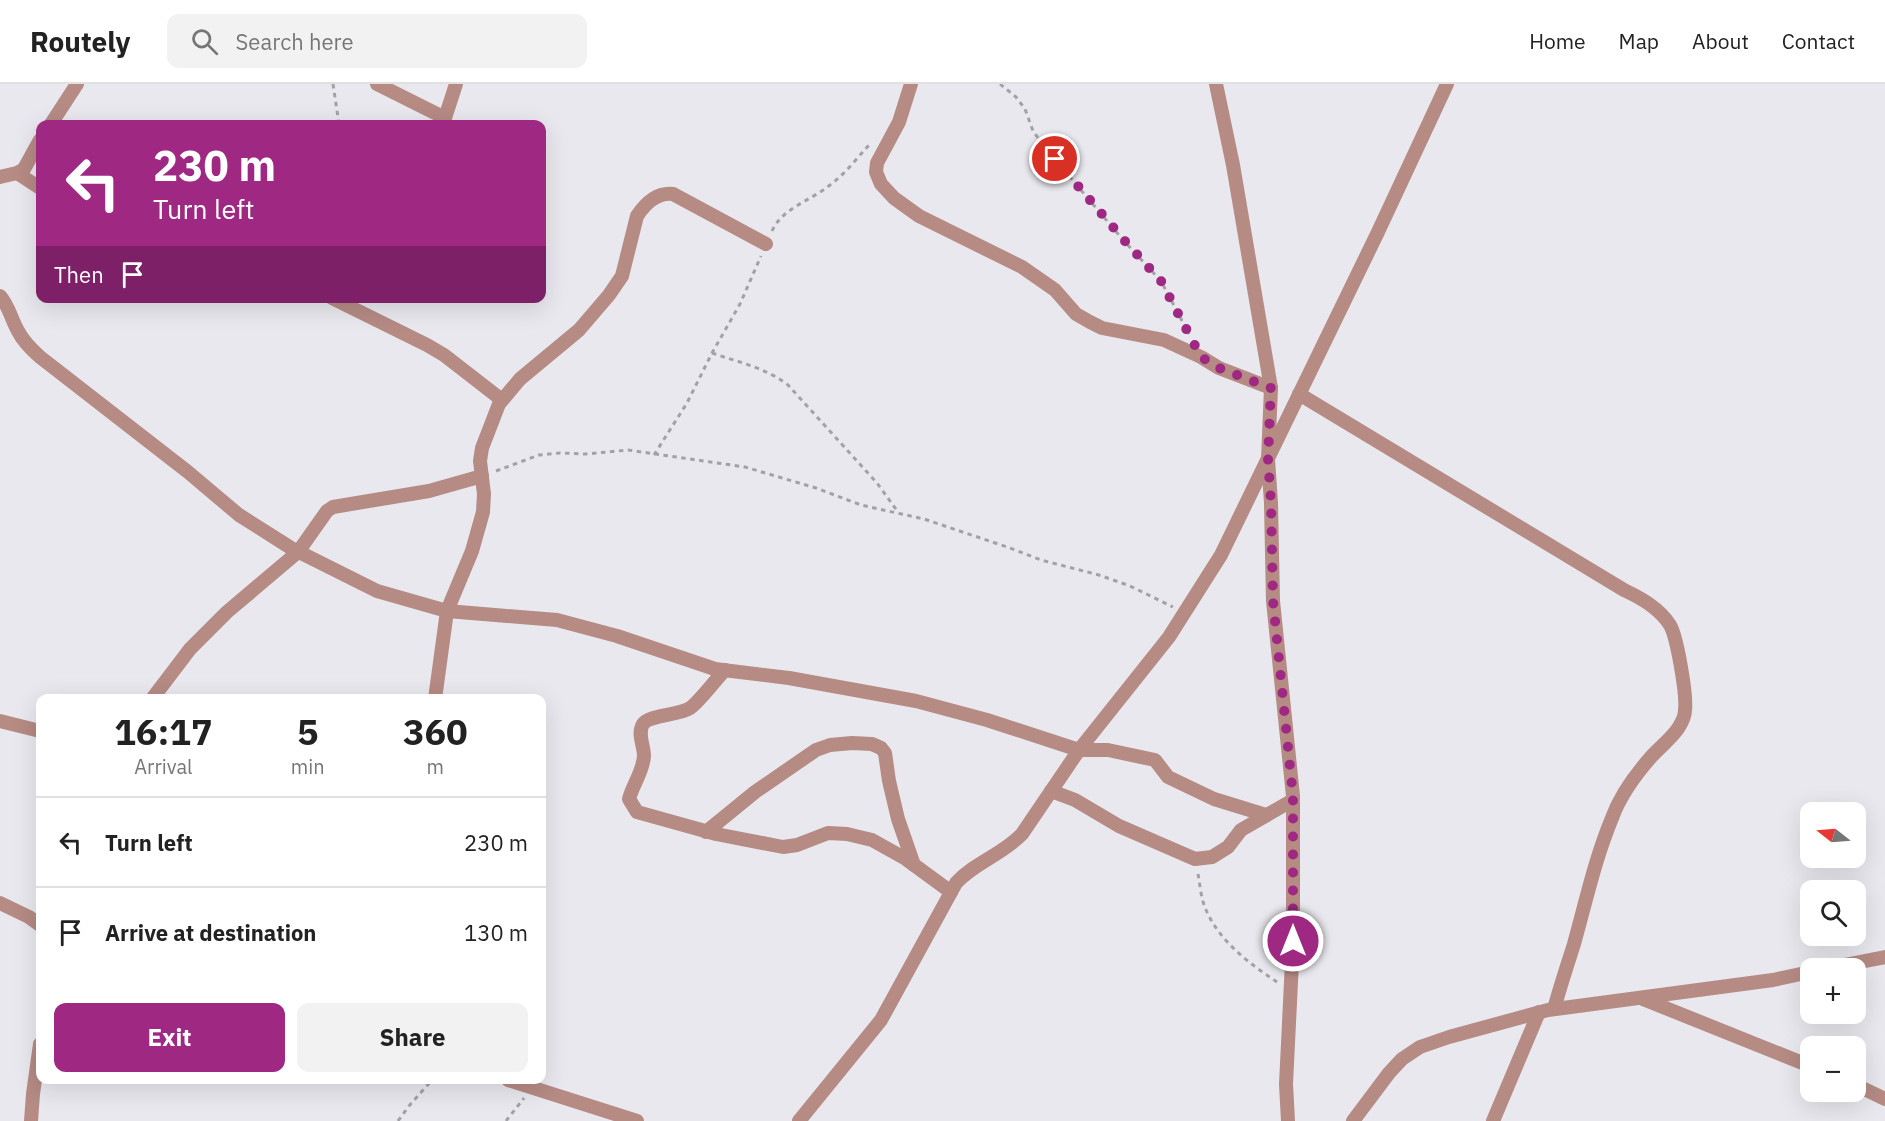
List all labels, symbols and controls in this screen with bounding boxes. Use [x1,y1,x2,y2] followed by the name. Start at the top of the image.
[167,14,587,68] search box
[30,23,131,60] text: Routely
[188,25,221,58] icon: search
[236,27,354,56] text: Search here
[1529,27,1586,55] text: Home
[1619,27,1659,55] text: Map
[1692,27,1749,55] text: About
[1782,27,1855,55] text: Contact
[1029,133,1080,184] pin
[153,138,276,193] text: 230 m
[1038,142,1071,175] icon: arrive
[54,144,132,222] icon: left
[153,191,254,226] text: Turn left
[116,258,149,291] icon: arrive
[54,260,104,289] text: Then
[114,708,213,755] text: 16:17
[297,708,319,755] text: 5
[403,708,468,755] text: 360
[134,753,193,780] text: Arrival
[291,753,325,780] text: min
[427,753,444,780] text: m
[1800,802,1866,868] north arrow
[1800,802,1866,1102] map controls
[54,826,87,859] icon: left
[105,828,193,857] text: Turn left
[464,828,528,857] text: 230 m
[1800,880,1866,946] button: search
[1261,909,1325,973] position arrow
[54,916,87,949] icon: arrive
[105,918,316,947] text: Arrive at destination
[464,918,528,947] text: 130 m
[1800,958,1866,1024] button: +
[54,1003,285,1072] button: Exit
[297,1003,528,1072] button: Share
[1800,1036,1866,1102] button: −

